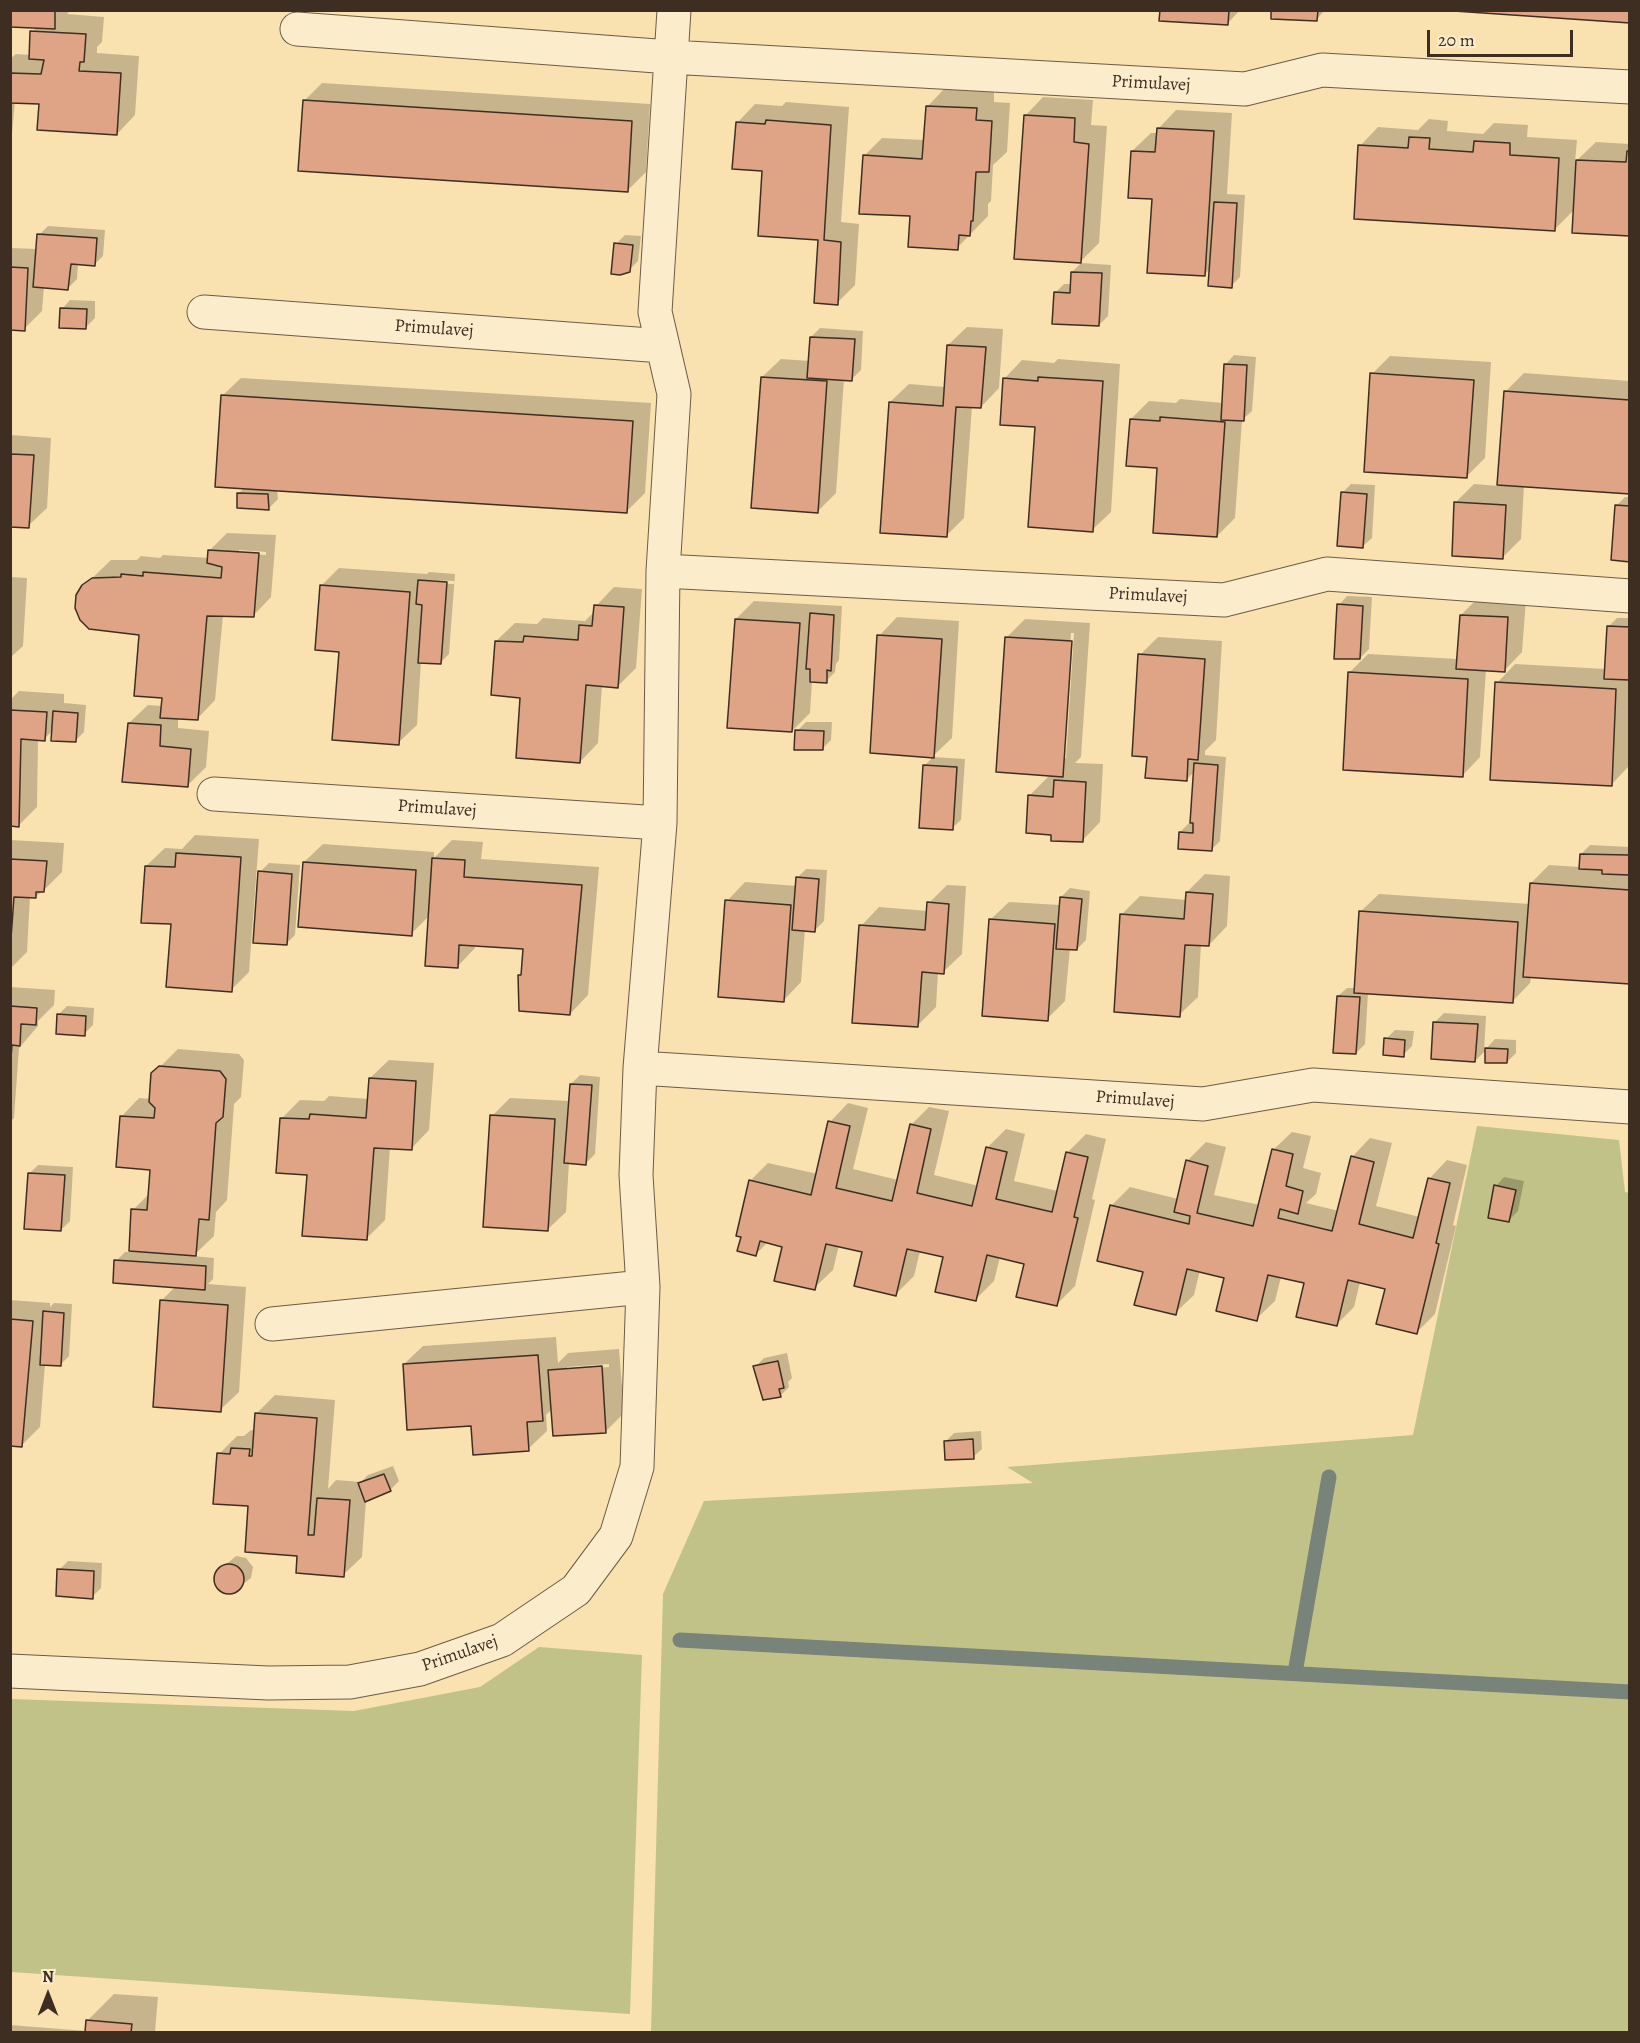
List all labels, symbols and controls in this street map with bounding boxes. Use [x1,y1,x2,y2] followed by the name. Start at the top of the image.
[1430,18,1576,56] scale bar
[1438,28,1475,52] text: 20 m
[1111,71,1191,97] street label: Primulavej
[394,315,474,343] street label: Primulavej
[1108,583,1188,609] street label: Primulavej
[397,795,477,823] street label: Primulavej
[1095,1086,1175,1114] street label: Primulavej
[419,1631,501,1677] street label: Primulavej
[18,1965,78,2025] north arrow
[42,1966,54,1988] text: N

